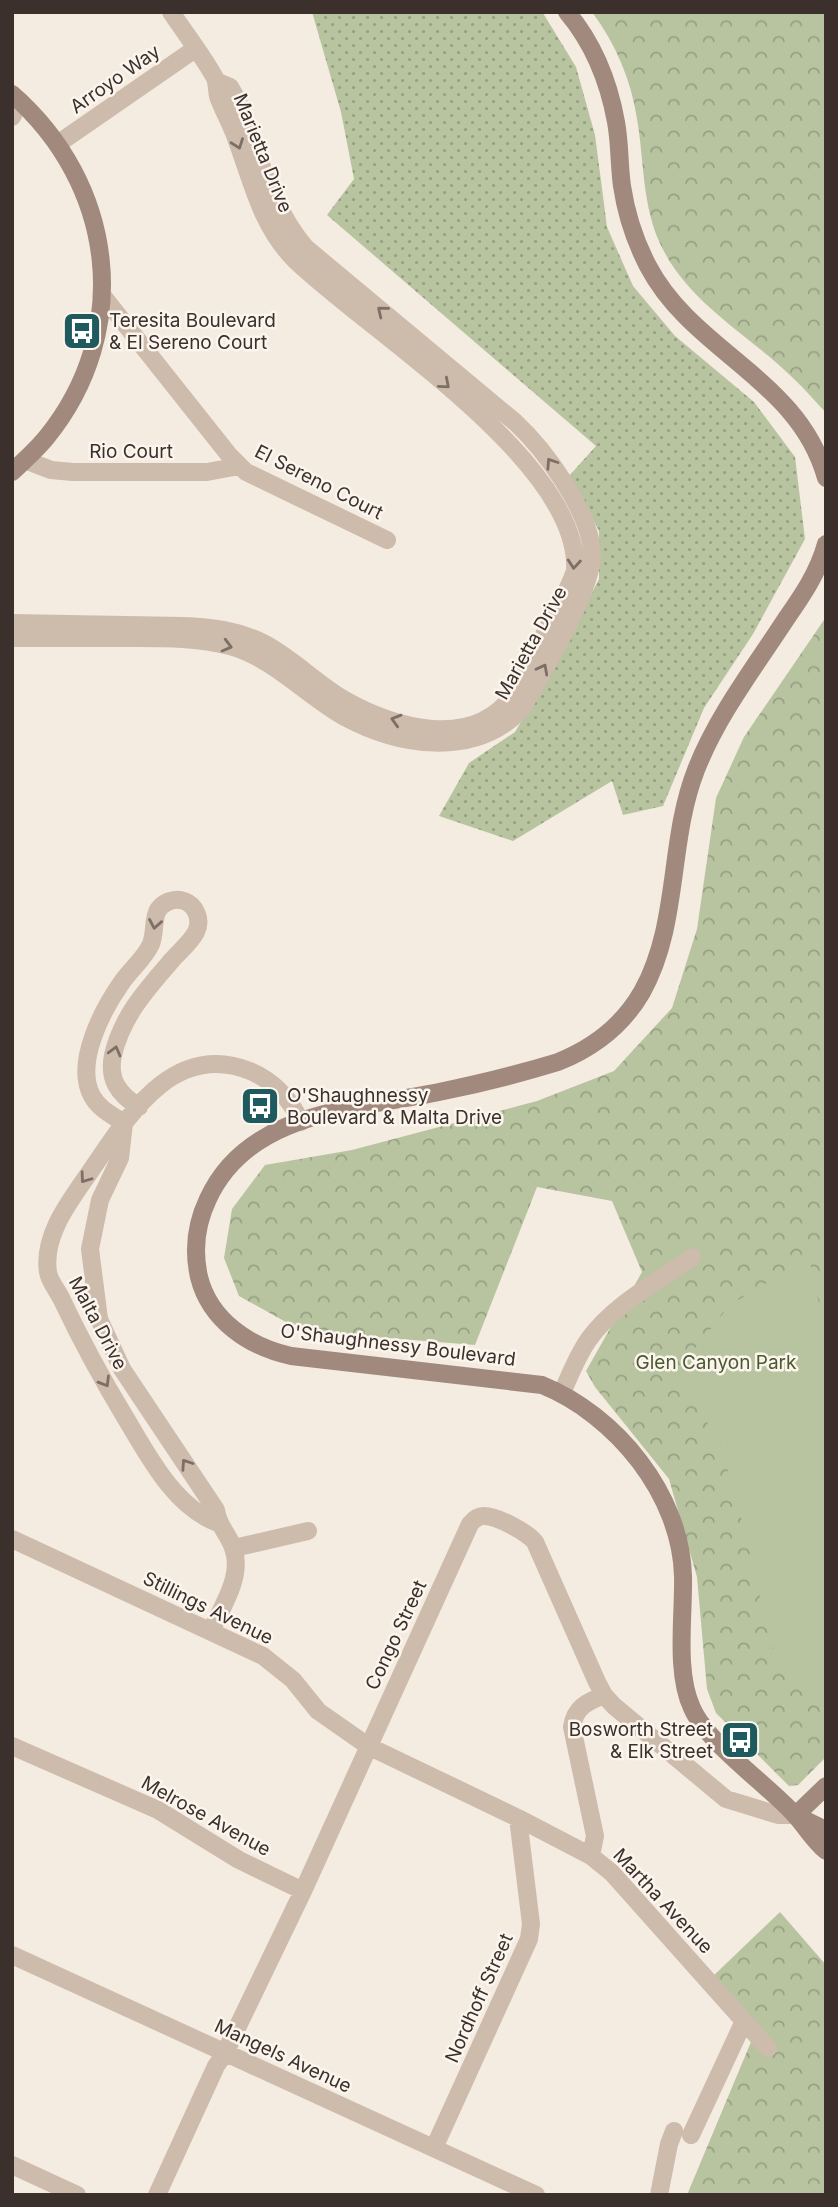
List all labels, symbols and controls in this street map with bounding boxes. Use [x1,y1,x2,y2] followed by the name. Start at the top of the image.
[66,39,165,118] street label: Arroyo Way
[229,90,297,216] street label: Marietta Drive
[230,138,244,150] one-way arrow
[378,307,391,319] one-way arrow
[109,309,276,354] place label: Teresita Boulevard & El Sereno Court
[61,310,103,352] bus stop icon: Teresita Boulevard & El Sereno Court
[437,376,450,388] one-way arrow
[89,440,173,463] street label: Rio Court
[251,440,387,524] street label: El Sereno Court
[546,458,559,471] one-way arrow
[567,559,582,570] one-way arrow
[490,582,572,704] street label: Marietta Drive
[220,638,232,653] one-way arrow
[535,664,548,676] one-way arrow
[390,714,402,729] one-way arrow
[148,918,163,930] one-way arrow
[107,1045,121,1057] one-way arrow
[287,1084,502,1129] place label: O'Shaughnessy Boulevard & Malta Drive
[239,1085,281,1127] bus stop icon: O'Shaughnessy Boulevard & Malta Drive
[81,1170,93,1183] one-way arrow
[64,1272,132,1374] street label: Malta Drive
[279,1319,517,1371] street label: O'Shaughnessy Boulevard
[636,1351,797,1374] park label: Glen Canyon Park
[97,1375,110,1388] one-way arrow
[181,1459,194,1472] one-way arrow
[139,1567,277,1649] street label: Stillings Avenue
[361,1576,431,1694] street label: Congo Street
[569,1718,713,1763] place label: Bosworth Street & Elk Street
[719,1719,761,1761] bus stop icon: Bosworth Street & Elk Street
[137,1771,275,1861] street label: Melrose Avenue
[608,1844,718,1958] street label: Martha Avenue
[440,1930,518,2066] street label: Nordhoff Street
[211,2014,355,2098] street label: Mangels Avenue

